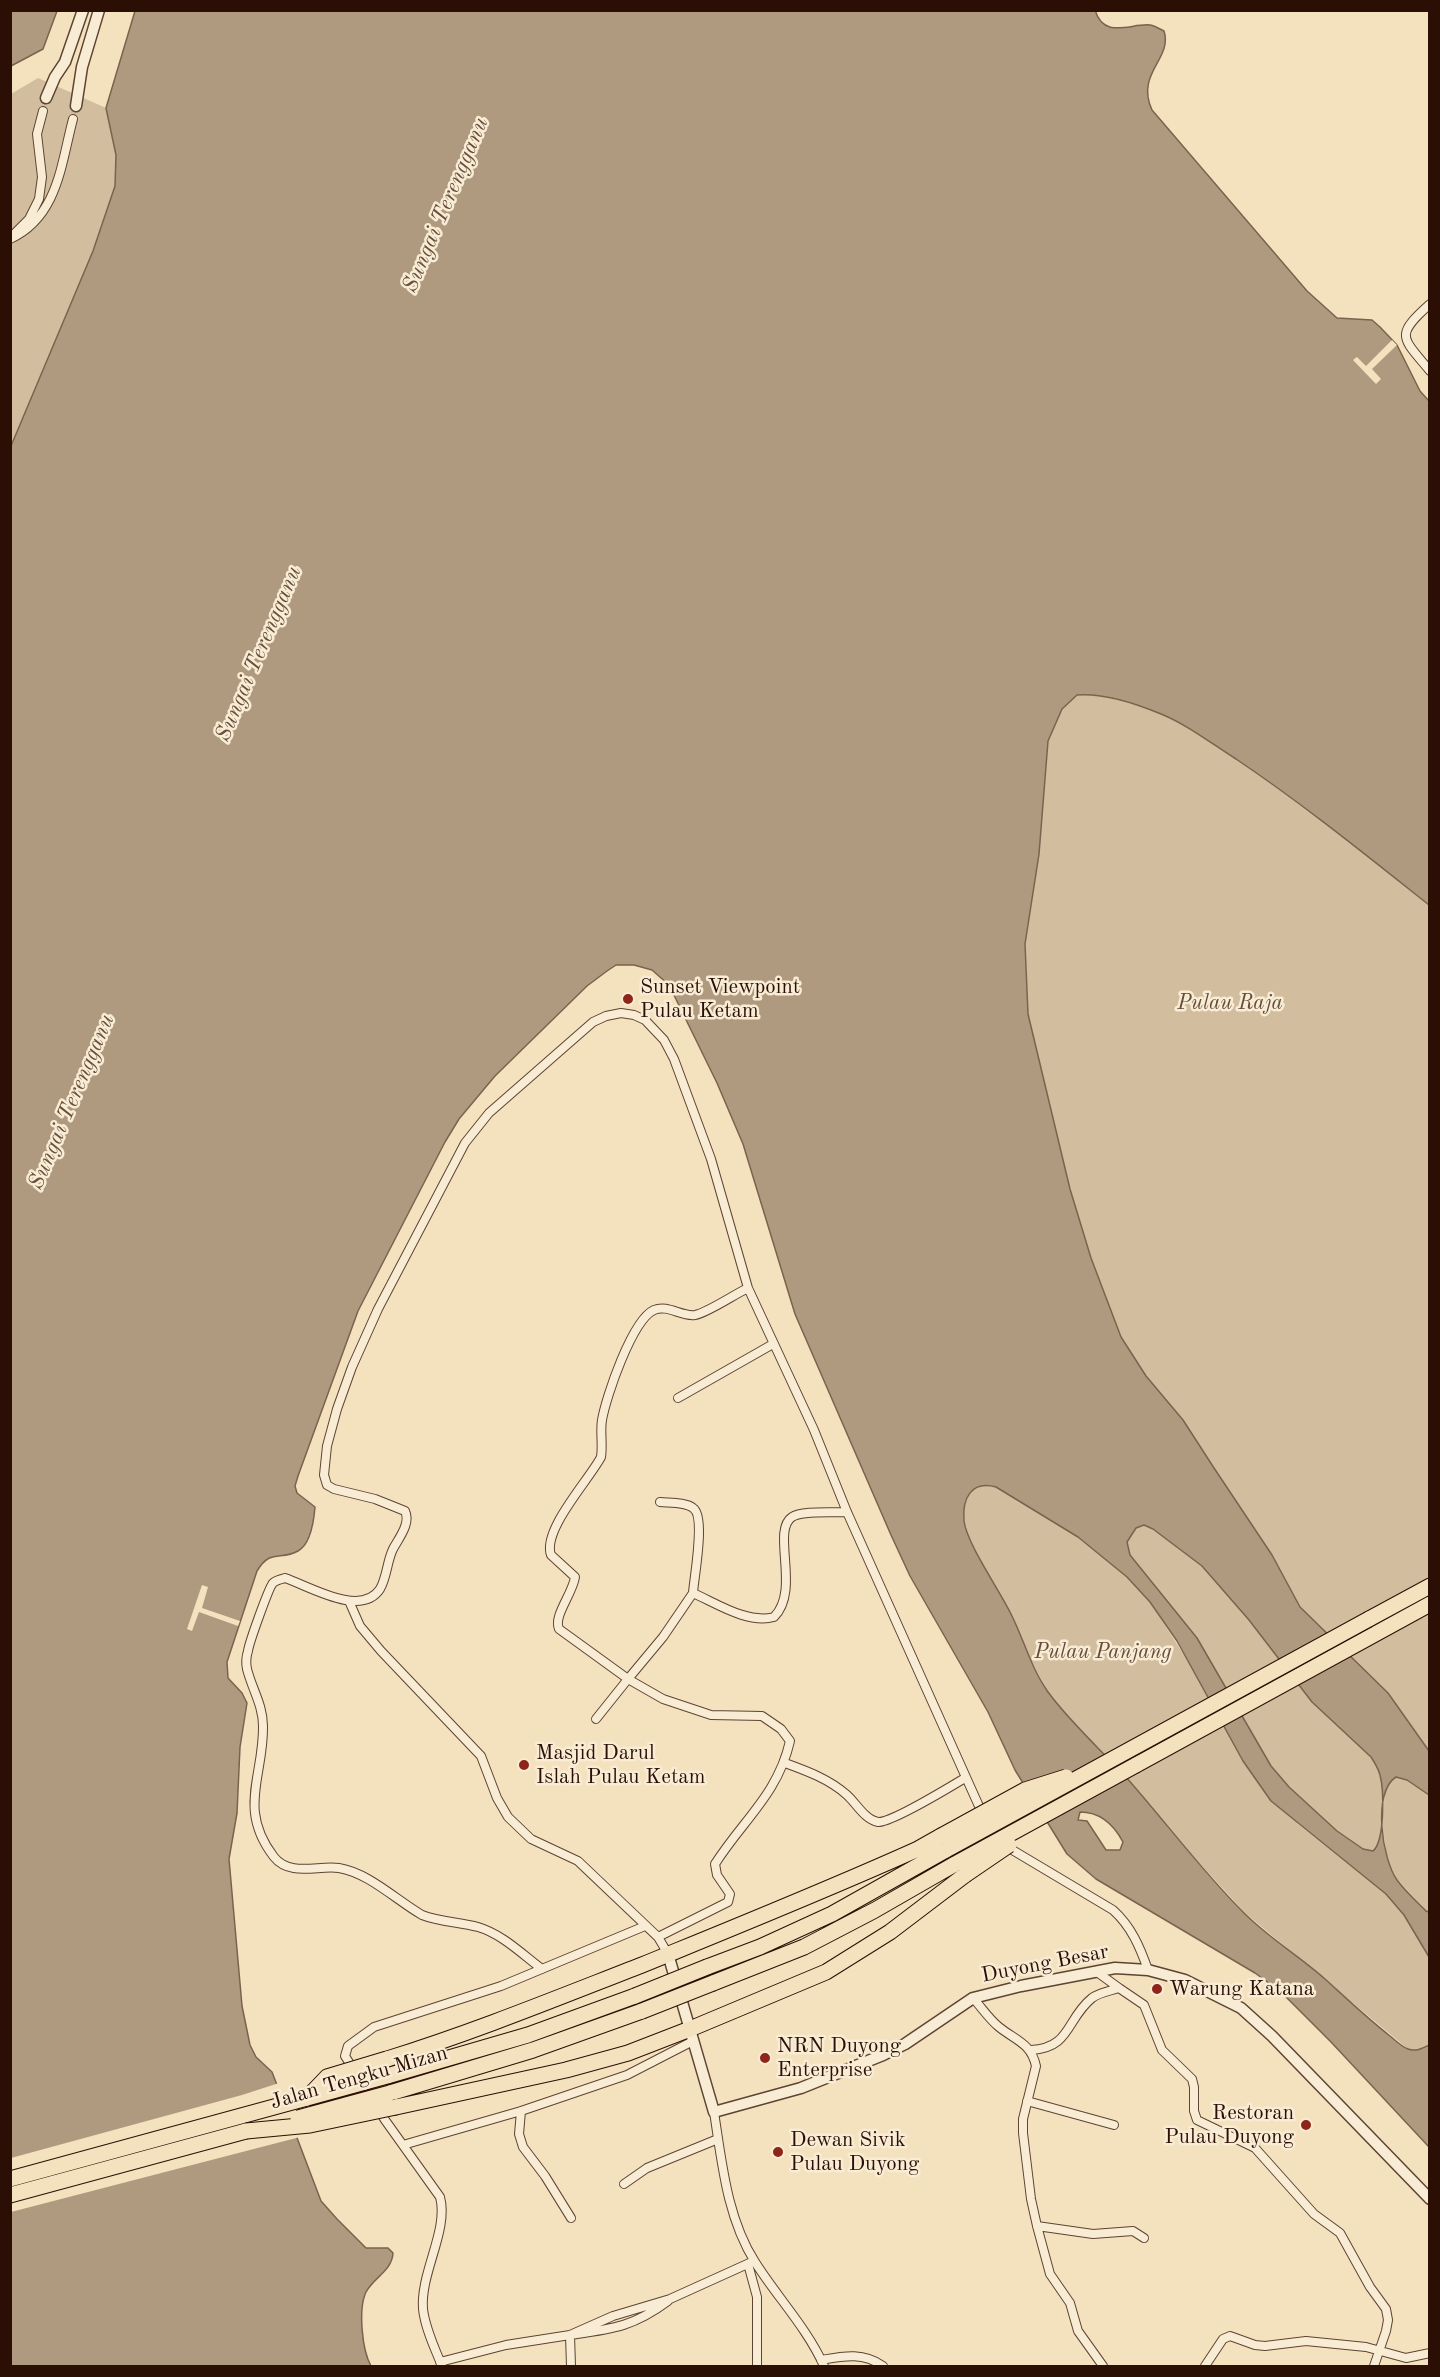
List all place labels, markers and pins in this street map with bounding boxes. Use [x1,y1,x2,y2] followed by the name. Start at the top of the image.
[640,974,800,1024] place label: Sunset Viewpoint Pulau Ketam
[621,992,635,1006] marker: Sunset Viewpoint Pulau Ketam
[536,1740,705,1790] place label: Masjid Darul Islah Pulau Ketam
[517,1758,531,1772] marker: Masjid Darul Islah Pulau Ketam
[1169,1976,1314,2002] place label: Warung Katana
[1150,1982,1164,1996] marker: Warung Katana
[777,2033,901,2083] place label: NRN Duyong Enterprise
[758,2051,772,2065] marker: NRN Duyong Enterprise
[1165,2100,1294,2150] place label: Restoran Pulau Duyong
[1299,2118,1313,2132] marker: Restoran Pulau Duyong
[790,2127,919,2177] place label: Dewan Sivik Pulau Duyong
[771,2145,785,2159] marker: Dewan Sivik Pulau Duyong

